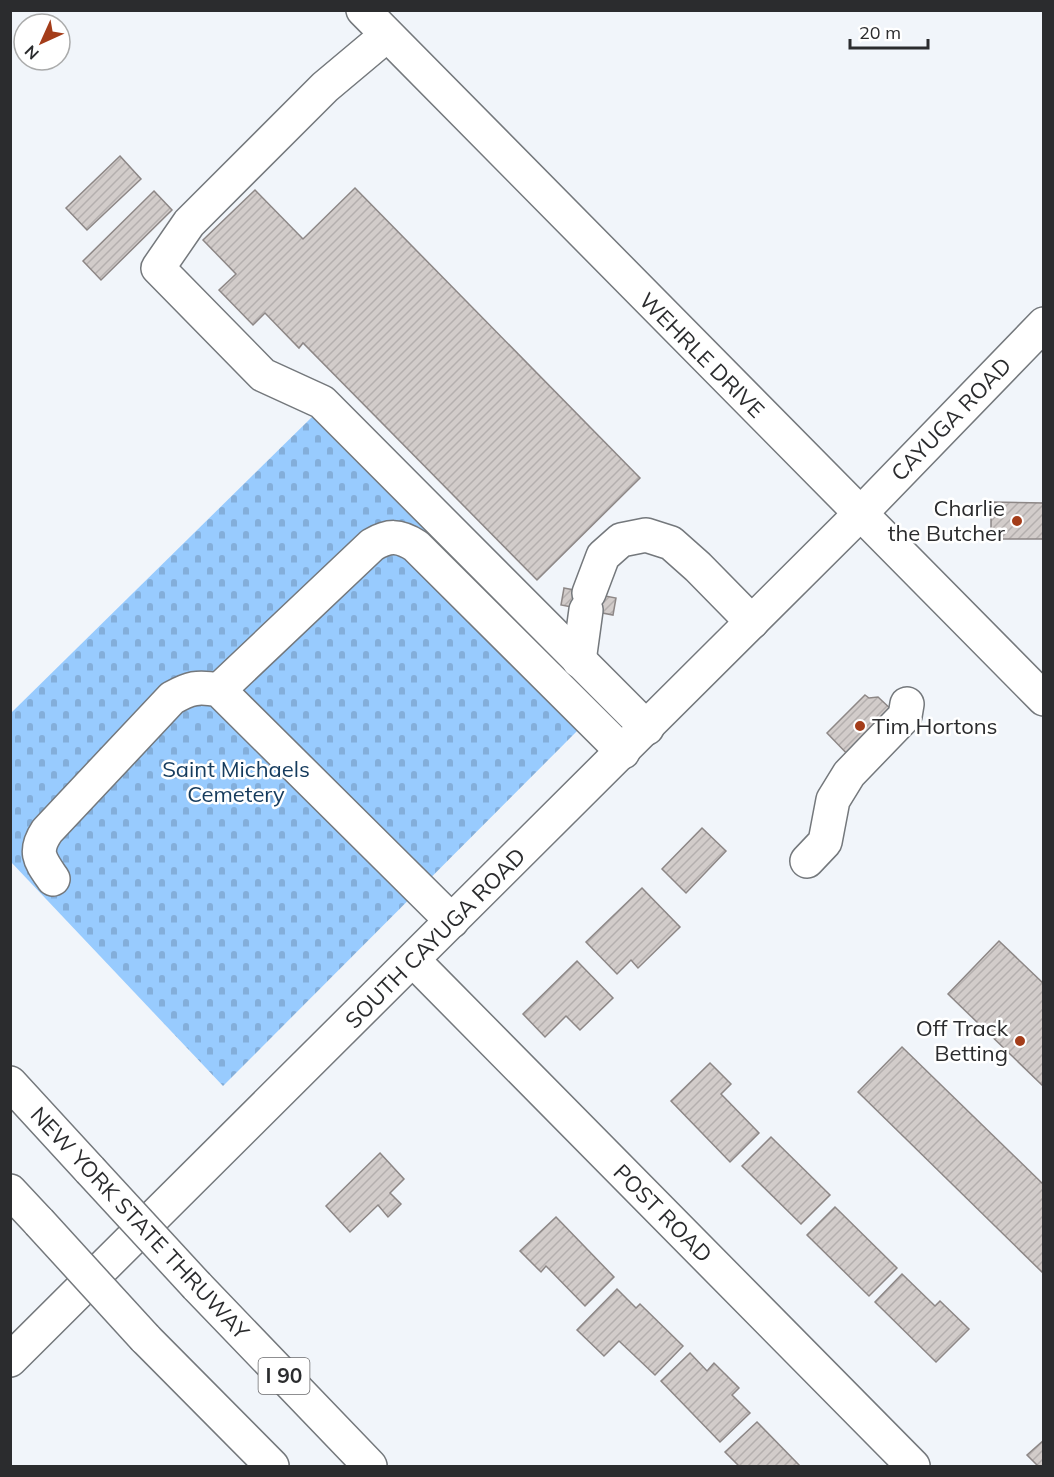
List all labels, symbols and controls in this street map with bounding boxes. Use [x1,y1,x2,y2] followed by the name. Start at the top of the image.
[12,12,72,72] north arrow
[850,12,928,50] scale bar
[859,21,901,44] text: 20 m
[20,41,43,64] text: N
[633,286,771,424] street label: WEHRLE DRIVE
[885,351,1017,487] street label: CAYUGA ROAD
[888,494,1005,547] place label: Charlie the Butcher
[1010,514,1024,528] marker: Charlie the Butcher
[872,712,998,740] place label: Tim Hortons
[853,719,867,733] marker: Tim Hortons
[162,755,310,808] park label: Saint Michaels Cemetery
[339,842,531,1034] street label: SOUTH CAYUGA ROAD
[916,1014,1009,1067] place label: Off Track Betting
[1013,1034,1027,1048] marker: Off Track Betting
[25,1101,256,1346] street label: NEW YORK STATE THRUWAY
[608,1158,718,1268] street label: POST ROAD
[258,1358,310,1394] road number: I 90

